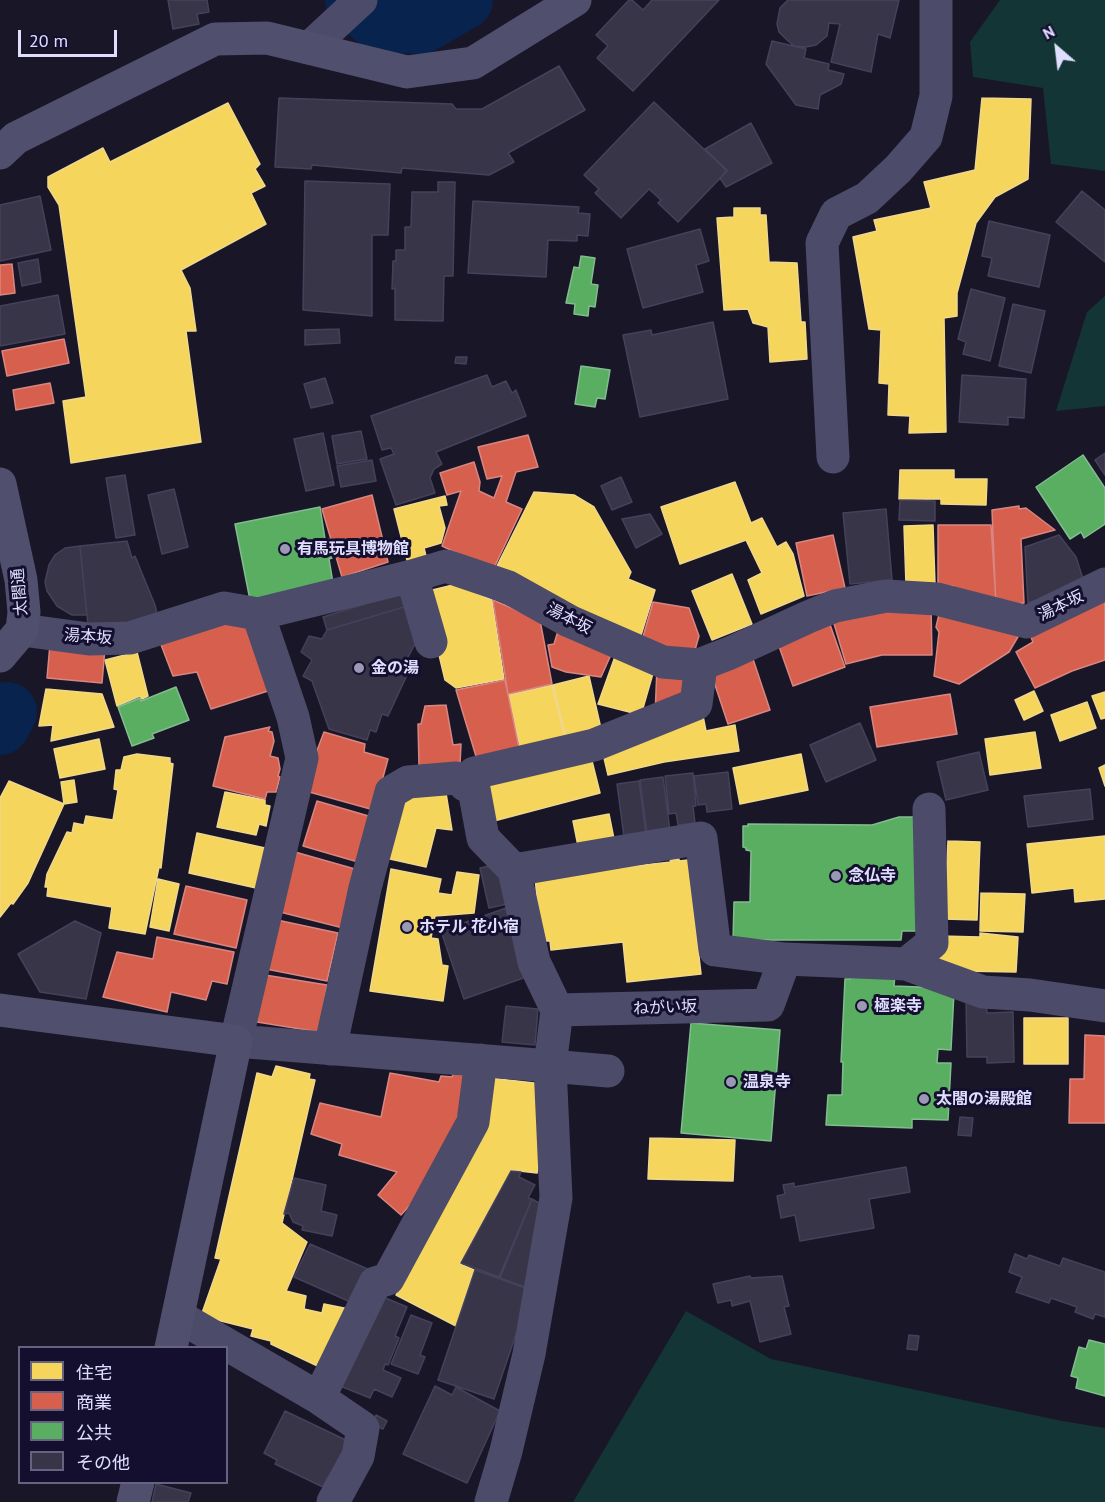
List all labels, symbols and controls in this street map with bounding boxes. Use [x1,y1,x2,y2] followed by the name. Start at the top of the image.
[21,18,120,56] scale bar
[1027,18,1087,78] north arrow
[1039,21,1058,43] text: N
[29,29,68,52] text: 20 m
[297,539,409,559] place label: 有馬玩具博物館
[278,542,292,556] marker: 有馬玩具博物館
[8,567,32,617] street label: 太閤通
[1035,587,1087,625] street label: 湯本坂
[543,600,595,638] street label: 湯本坂
[63,626,113,648] street label: 湯本坂
[371,658,419,678] place label: 金の湯
[352,661,366,675] marker: 金の湯
[848,866,896,886] place label: 念仏寺
[829,869,843,883] marker: 念仏寺
[419,917,519,937] place label: ホテル 花小宿
[400,920,414,934] marker: ホテル 花小宿
[874,996,922,1016] place label: 極楽寺
[633,997,697,1019] street label: ねがい坂
[855,999,869,1013] marker: 極楽寺
[743,1072,791,1092] place label: 温泉寺
[724,1075,738,1089] marker: 温泉寺
[936,1089,1032,1109] place label: 太閤の湯殿館
[917,1092,931,1106] marker: 太閤の湯殿館
[18,1346,228,1484] legend
[76,1361,112,1384] text: 住宅
[76,1391,112,1414] text: 商業
[76,1421,112,1444] text: 公共
[76,1451,130,1474] text: その他

